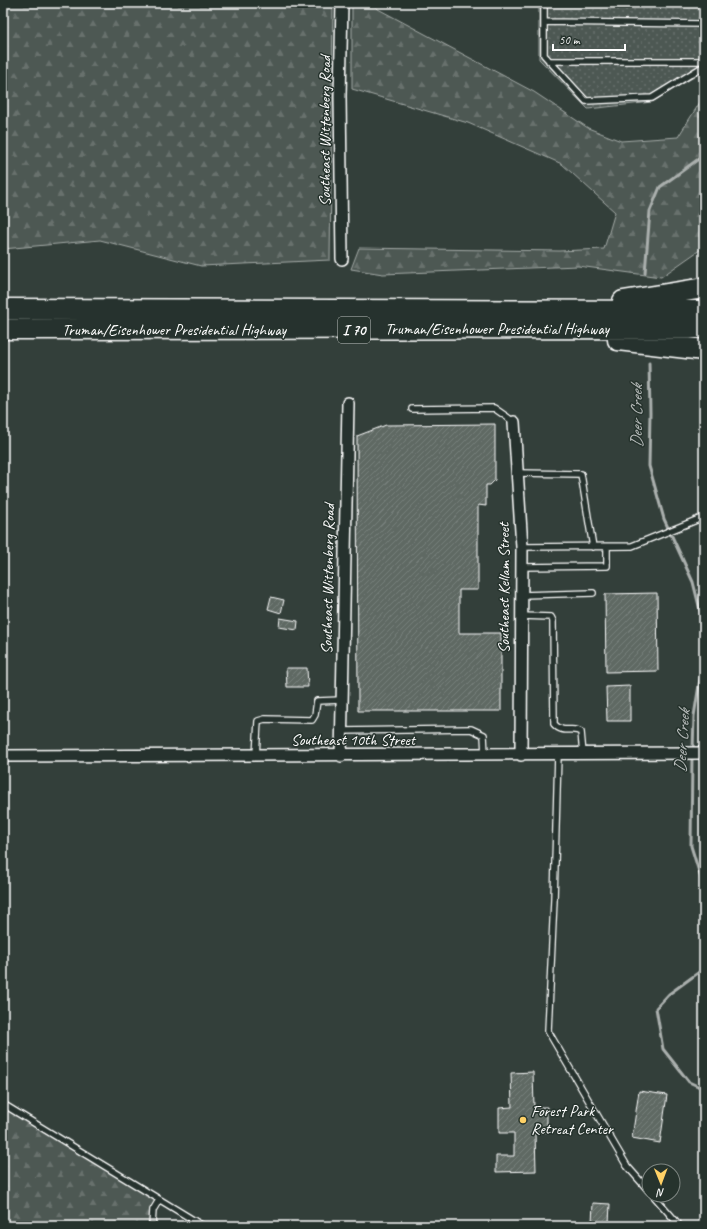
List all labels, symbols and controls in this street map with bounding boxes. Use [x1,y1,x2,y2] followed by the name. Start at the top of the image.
[553,26,625,52] scale bar
[559,32,581,48] text: 50 m
[315,53,335,206] street label: Southeast Wittenberg Road
[338,317,370,343] road number: I 70
[385,319,611,339] street label: Truman/Eisenhower Presidential Highway
[62,320,288,340] street label: Truman/Eisenhower Presidential Highway
[626,381,647,447] water label: Deer Creek
[317,501,339,654] street label: Southeast Wittenberg Road
[494,521,514,653] street label: Southeast Kellam Street
[669,705,695,773] water label: Deer Creek
[291,730,417,750] street label: Southeast 10th Street
[531,1101,614,1139] place label: Forest Park Retreat Center
[518,1115,528,1125] marker: Forest Park Retreat Center
[641,1163,681,1203] north arrow
[655,1186,665,1200] text: N

